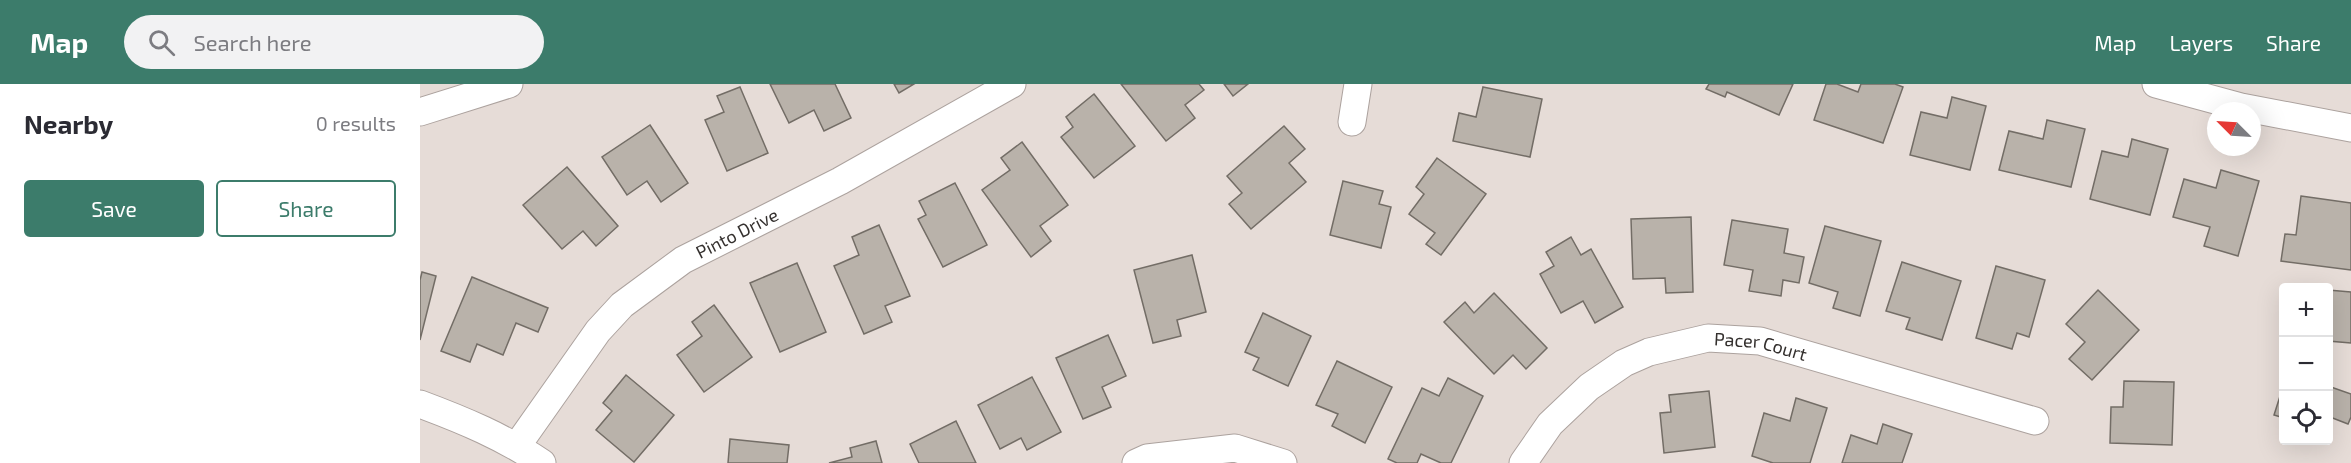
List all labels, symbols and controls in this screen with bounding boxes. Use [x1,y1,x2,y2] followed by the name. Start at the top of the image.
[124,15,544,69] search box
[30,25,88,59] text: Map
[145,26,178,59] icon: search
[193,29,312,55] text: Search here
[2094,30,2136,55] text: Map
[2169,30,2233,55] text: Layers
[2266,30,2321,55] text: Share
[2207,102,2261,156] north arrow
[24,108,113,139] text: Nearby
[316,111,396,135] text: 0 results
[24,180,204,237] button: Save
[216,180,396,237] button: Share
[692,203,782,263] street label: Pinto Drive
[2279,283,2333,445] map controls
[2279,283,2333,337] button: +
[1714,327,1810,365] street label: Pacer Court
[2279,337,2333,391] button: −
[2279,391,2333,445] button: locate

